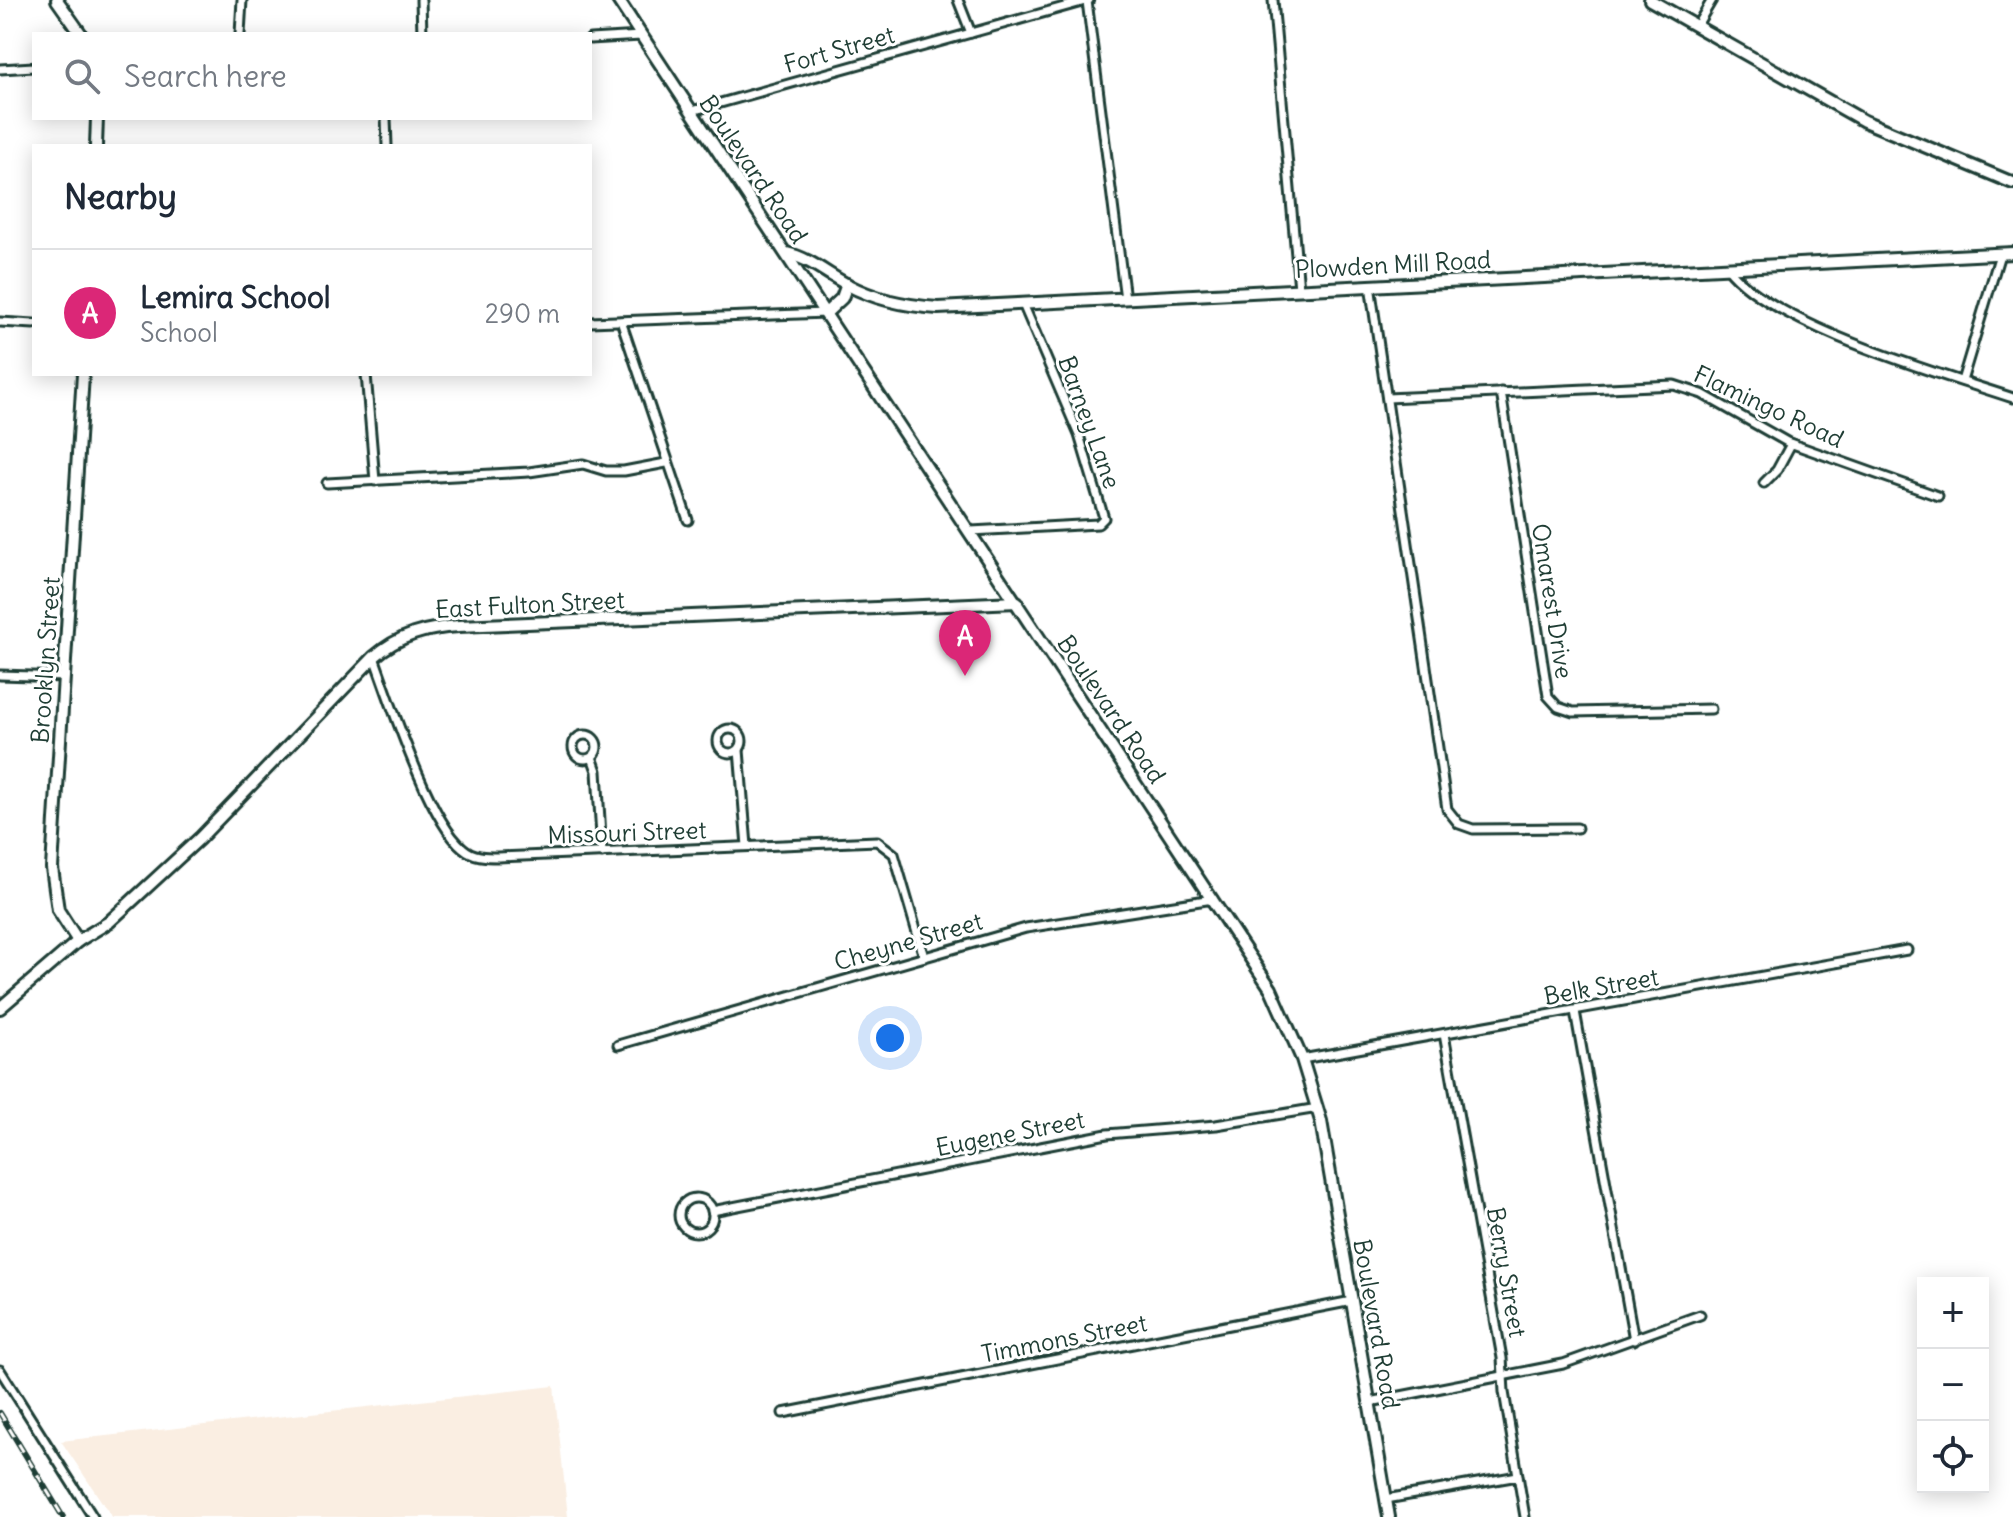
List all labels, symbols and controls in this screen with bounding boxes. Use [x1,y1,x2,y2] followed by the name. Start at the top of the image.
[780,19,898,79] street label: Fort Street
[32,32,592,120] search box
[60,54,104,98] icon: search
[124,57,287,95] text: Search here
[693,89,815,249] street label: Boulevard Road
[64,175,177,218] text: Nearby
[1294,244,1492,284] street label: Plowden Mill Road
[140,278,330,316] text: Lemira School
[82,297,98,330] text: A
[485,297,560,330] text: 290 m
[140,316,218,349] text: School
[1052,352,1128,492] street label: Barney Lane
[1689,358,1849,454] street label: Flamingo Road
[1526,521,1580,681] street label: Omarest Drive
[24,576,66,744] street label: Brooklyn Street
[435,584,625,624] street label: East Fulton Street
[939,610,991,676] pin: A
[1051,629,1173,789] street label: Boulevard Road
[547,814,707,850] street label: Missouri Street
[830,906,986,976] street label: Cheyne Street
[1541,961,1661,1011] street label: Belk Street
[870,1018,910,1058] your location
[933,1104,1087,1162] street label: Eugene Street
[1481,1205,1533,1339] street label: Berry Street
[1347,1237,1407,1411] street label: Boulevard Road
[1917,1277,1989,1493] map controls
[1917,1277,1989,1349] button: +
[979,1307,1149,1369] street label: Timmons Street
[1917,1349,1989,1421] button: −
[1917,1421,1989,1493] button: locate

